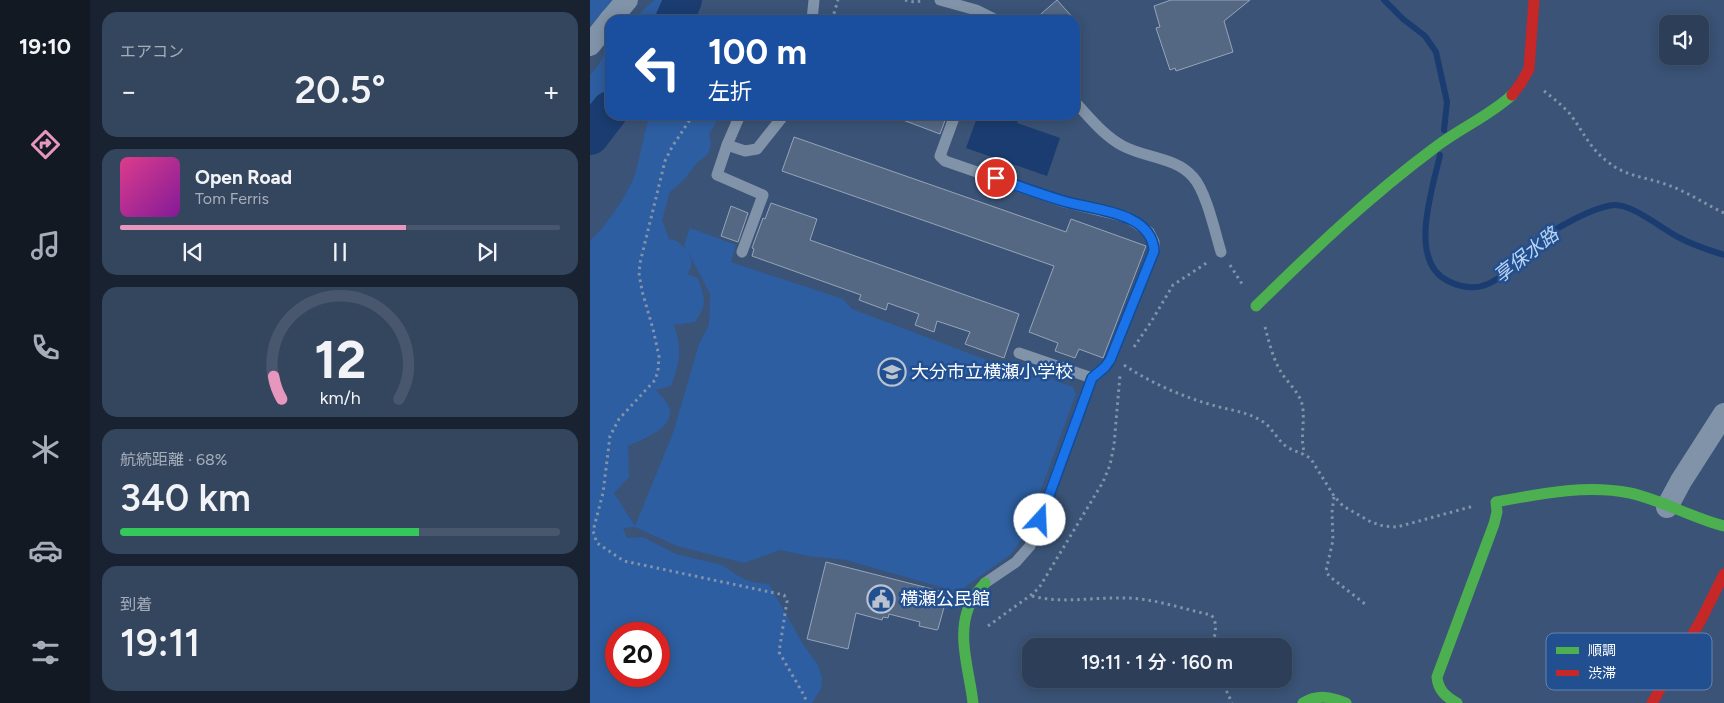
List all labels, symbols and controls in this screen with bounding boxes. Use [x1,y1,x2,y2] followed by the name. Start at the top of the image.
[1659,15,1709,65] map controls
[1659,15,1709,65] button: sound
[708,31,807,73] text: 100 m
[19,33,71,60] text: 19:10
[625,35,690,100] icon: left
[120,42,184,61] text: エアコン
[294,67,386,113] text: 20.5°
[120,74,137,108] text: −
[543,74,560,108] text: +
[708,78,752,105] text: 左折
[28,127,63,162] icon: directions
[975,157,1017,199] pin
[982,164,1010,192] icon: arrive
[195,166,292,189] text: Open Road
[195,189,269,208] text: Tom Ferris
[1489,221,1565,287] water label: 享保水路
[28,228,63,263] icon: music
[179,238,207,266] icon: previous
[326,238,354,266] icon: pause
[473,238,501,266] icon: next
[314,329,366,391] text: 12
[28,330,63,365] icon: phone
[877,357,907,387] school or university icon: 大分市立横瀬小学校
[911,361,1073,383] place label: 大分市立横瀬小学校
[320,387,360,408] text: km/h
[28,432,63,467] icon: climate
[120,450,227,469] text: 航続距離 · 68%
[120,475,251,521] text: 340 km
[1013,493,1065,545] position arrow
[28,533,63,568] icon: car
[866,584,896,614] public building icon: 横瀬公民館
[900,588,990,610] place label: 横瀬公民館
[120,595,152,614] text: 到着
[120,620,200,666] text: 19:11
[605,622,670,687] speed limit sign: 20
[1546,633,1712,690] legend
[28,635,63,670] icon: filters
[1588,642,1616,659] text: 順調
[1081,651,1233,674] text: 19:11 · 1 分 · 160 m
[1588,665,1616,682] text: 渋滞

